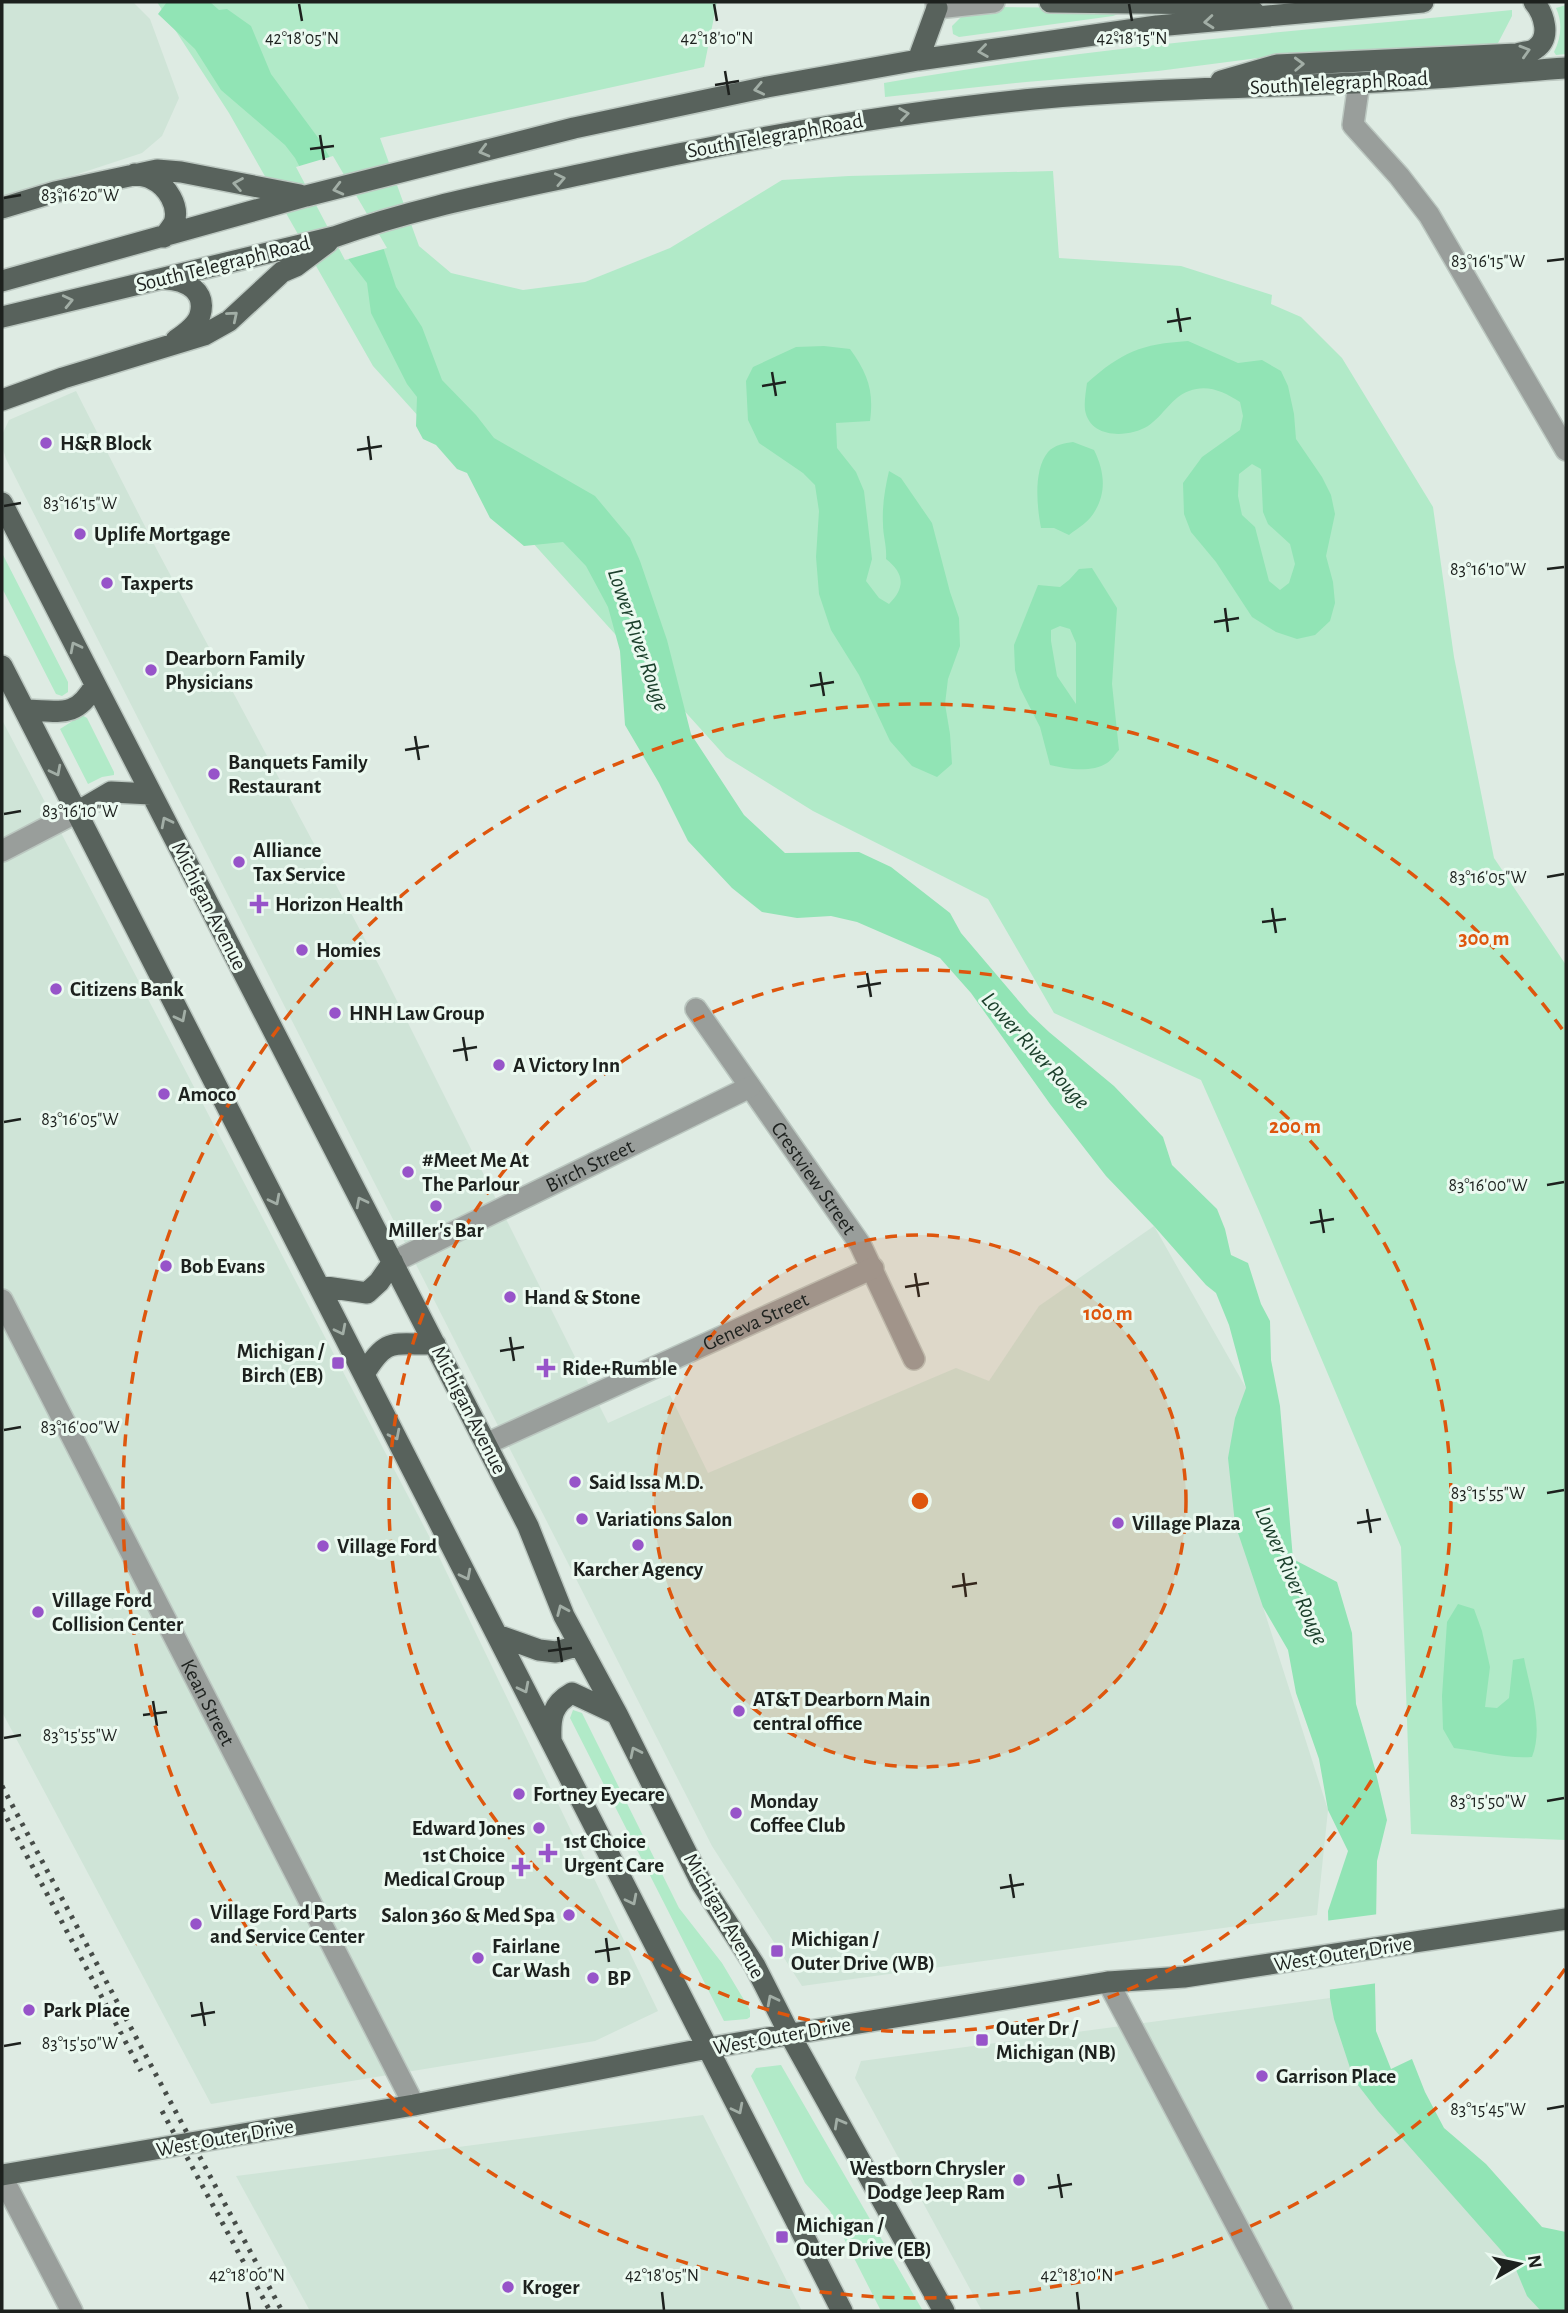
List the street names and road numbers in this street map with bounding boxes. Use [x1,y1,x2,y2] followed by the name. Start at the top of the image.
[1249,68,1429,98] street label: South Telegraph Road
[685,110,865,162] street label: South Telegraph Road
[134,232,312,296] street label: South Telegraph Road
[168,839,250,973] street label: Michigan Avenue
[767,1118,861,1238] street label: Crestview Street
[542,1135,637,1196] street label: Birch Street
[699,1288,812,1355] street label: Geneva Street
[428,1343,510,1477] street label: Michigan Avenue
[177,1656,239,1749] street label: Kean Street
[680,1850,768,1982] street label: Michigan Avenue
[1272,1933,1414,1975] street label: West Outer Drive
[711,2014,853,2058] street label: West Outer Drive
[154,2116,296,2160] street label: West Outer Drive

